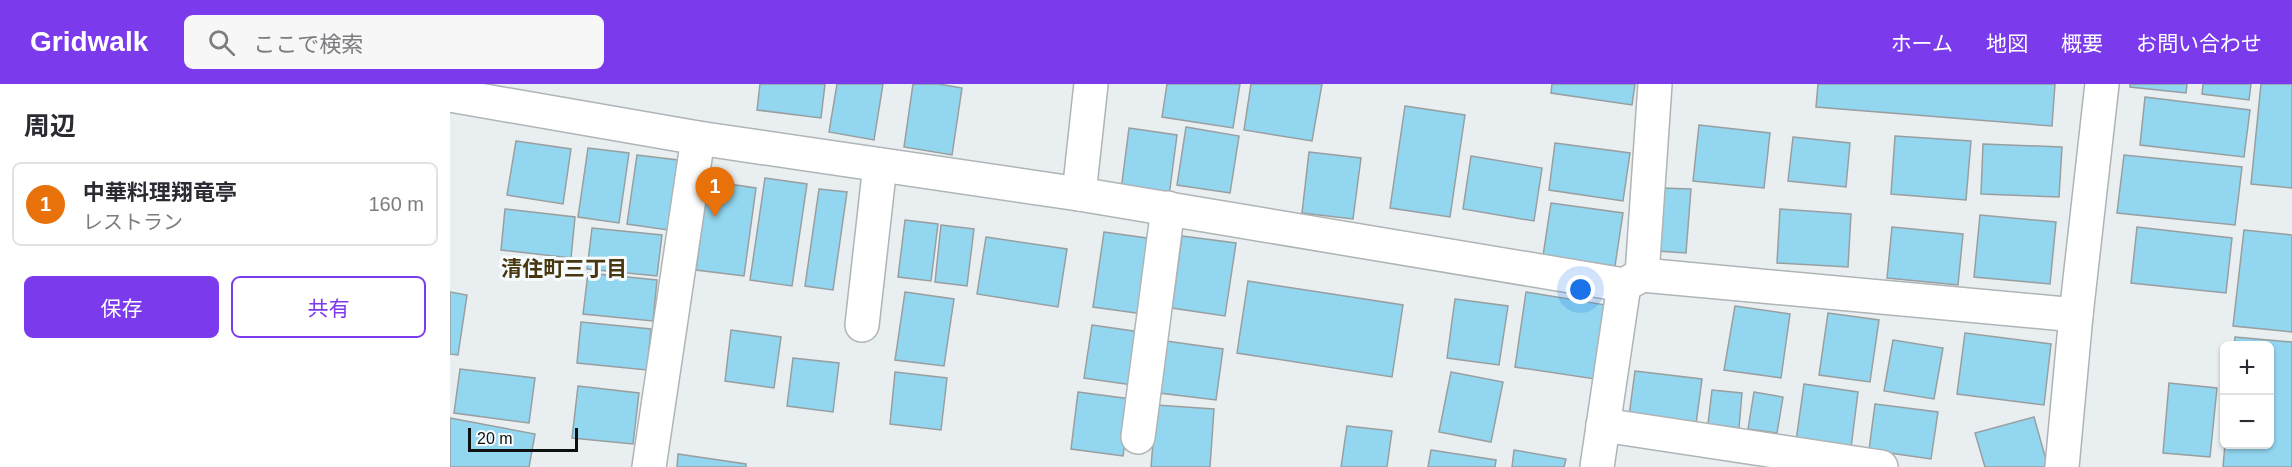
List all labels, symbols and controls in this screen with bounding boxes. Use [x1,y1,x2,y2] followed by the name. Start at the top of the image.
[184,15,604,69] search box
[30,26,148,57] text: Gridwalk
[205,26,238,59] icon: search
[253,32,363,57] text: ここで検索
[1891,32,1953,55] text: ホーム
[1986,32,2028,55] text: 地図
[2061,32,2103,55] text: 概要
[2136,32,2262,55] text: お問い合わせ
[24,111,76,141] text: 周辺
[696,168,734,217] pin: 1
[83,180,237,205] text: 中華料理翔竜亭
[40,193,51,215] text: 1
[368,193,424,215] text: 160 m
[83,211,183,233] text: レストラン
[501,257,627,280] district label: 清住町三丁目
[1566,275,1595,304] your location
[24,276,219,338] button: 保存
[231,276,426,338] button: 共有
[2220,341,2274,449] map controls
[2220,341,2274,395] button: +
[2220,395,2274,449] button: −
[468,425,578,452] scale bar
[477,430,513,447] text: 20 m

